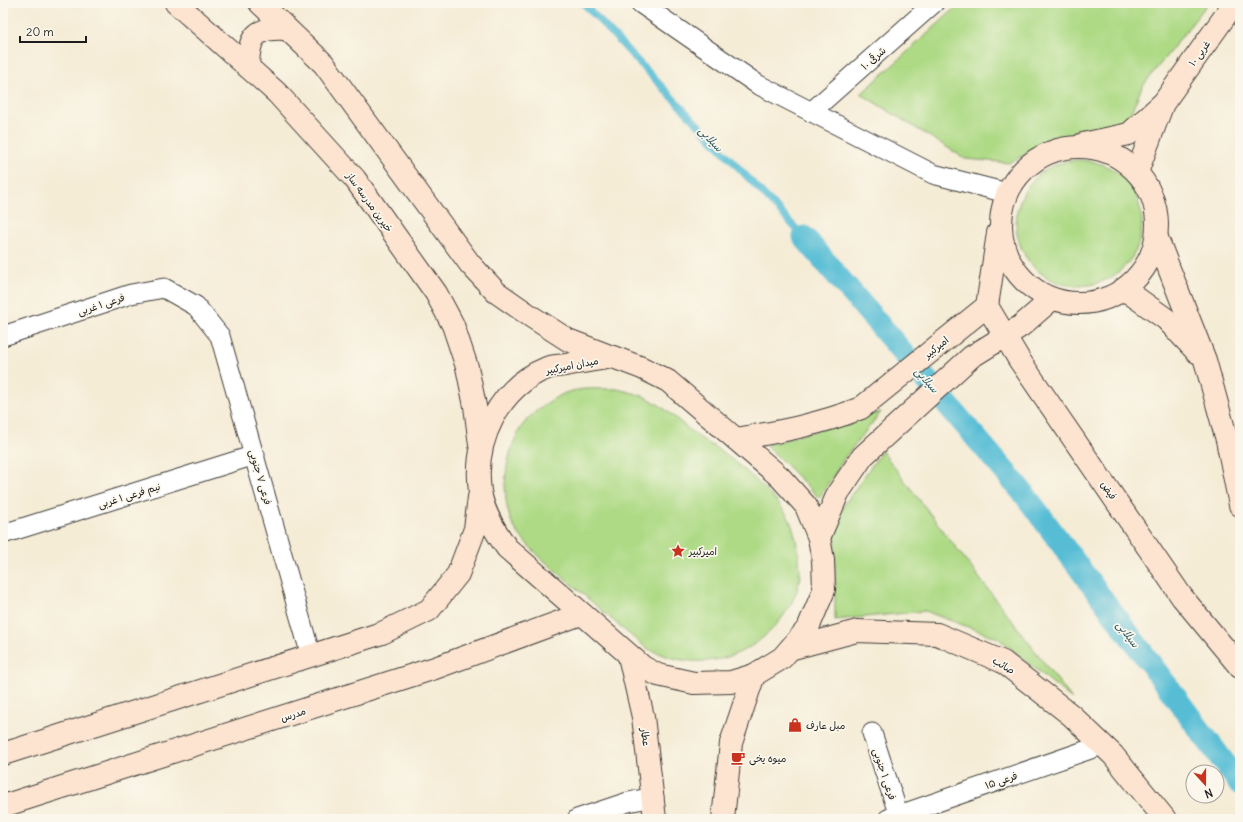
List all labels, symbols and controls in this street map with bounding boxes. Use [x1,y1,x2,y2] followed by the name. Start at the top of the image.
[20,18,86,44] scale bar
[26,24,54,39] text: 20 m
[1186,38,1214,69] street label: ۱۰ غربی
[858,44,889,73] street label: ۱۰ شرقی
[695,123,726,156] water label: سیلابی
[343,169,396,235] street label: خیرین مدرسه ساز
[76,291,127,319] street label: فرعی ۱ غربی
[921,334,951,362] street label: امیرکبیر
[544,354,600,377] street label: میدان امیرکبیر
[911,364,942,397] water label: سیلابی
[245,448,275,507] street label: فرعی ۷ جنوبی
[1098,478,1120,502] street label: فیض
[96,480,162,512] street label: نیم فرعی ۱ غربی
[670,543,686,559] place icon: امیرکبیر
[688,545,717,558] place label: امیرکبیر
[1113,618,1143,651] water label: سیلابی
[990,654,1017,677] street label: صائب
[279,704,308,725] street label: مدرس
[787,717,803,733] shop icon: مبل عارف
[806,719,845,732] place label: مبل عارف
[638,726,653,747] street label: عطار
[869,747,899,802] street label: فرعی ۱ جنوبی
[730,750,746,766] cafe icon: میوه یخی
[749,752,786,766] place label: میوه یخی
[1185,764,1225,804] north arrow
[983,769,1019,793] street label: فرعی ۱۵
[1203,785,1215,801] text: N

